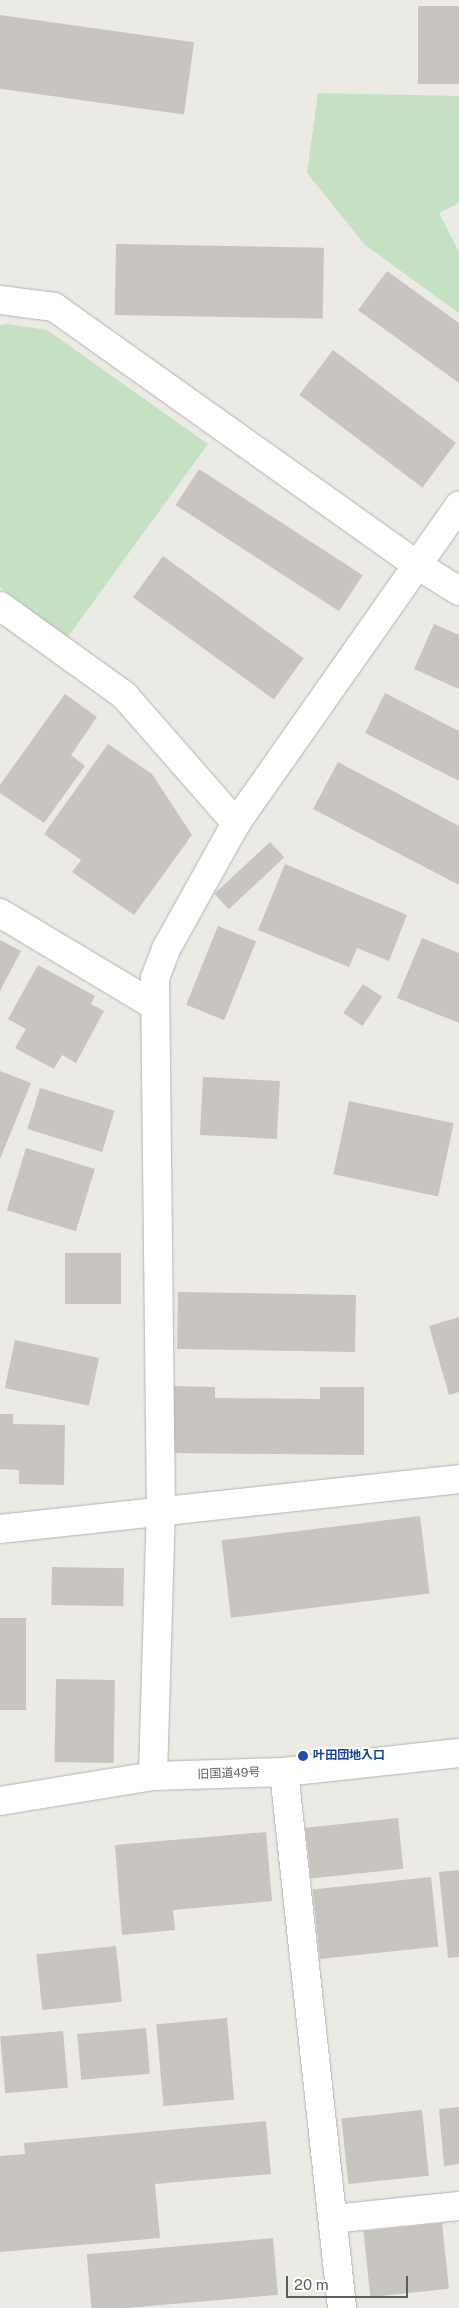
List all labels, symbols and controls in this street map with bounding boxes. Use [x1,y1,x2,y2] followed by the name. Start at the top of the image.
[313,1749,385,1763] place label: 叶田団地入口
[297,1750,309,1762] marker: 叶田団地入口
[197,1766,261,1782] street label: 旧国道49号
[289,2266,412,2298] scale bar
[294,2276,329,2293] text: 20 m

